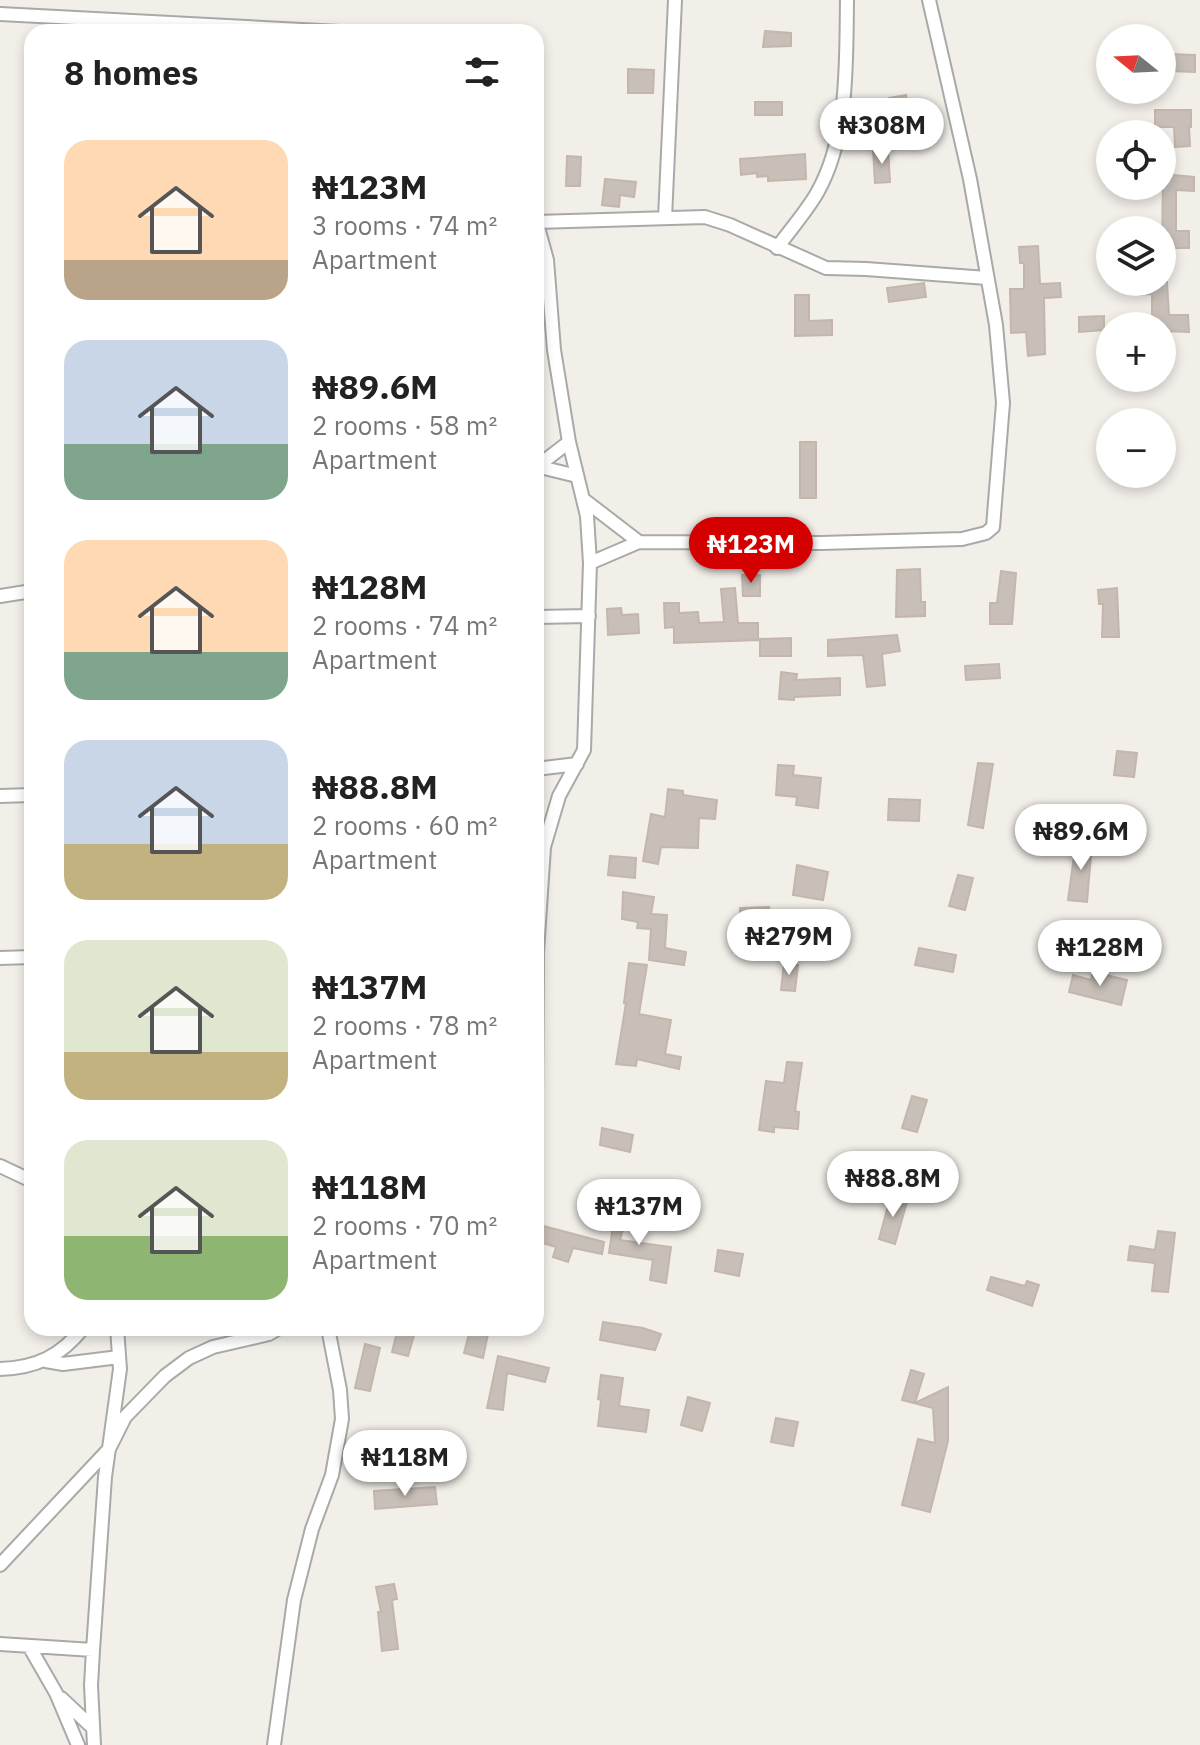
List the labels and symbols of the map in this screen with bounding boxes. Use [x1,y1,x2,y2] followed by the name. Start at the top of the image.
[1096,24,1176,104] north arrow
[826,98,938,166] pin: ₦308M
[695,517,807,585] pin: ₦123M
[1016,804,1146,872] pin: ₦89.6M
[733,909,845,977] pin: ₦279M
[1044,920,1156,988] pin: ₦128M
[828,1151,958,1219] pin: ₦88.8M
[583,1179,695,1247] pin: ₦137M
[349,1430,461,1498] pin: ₦118M

